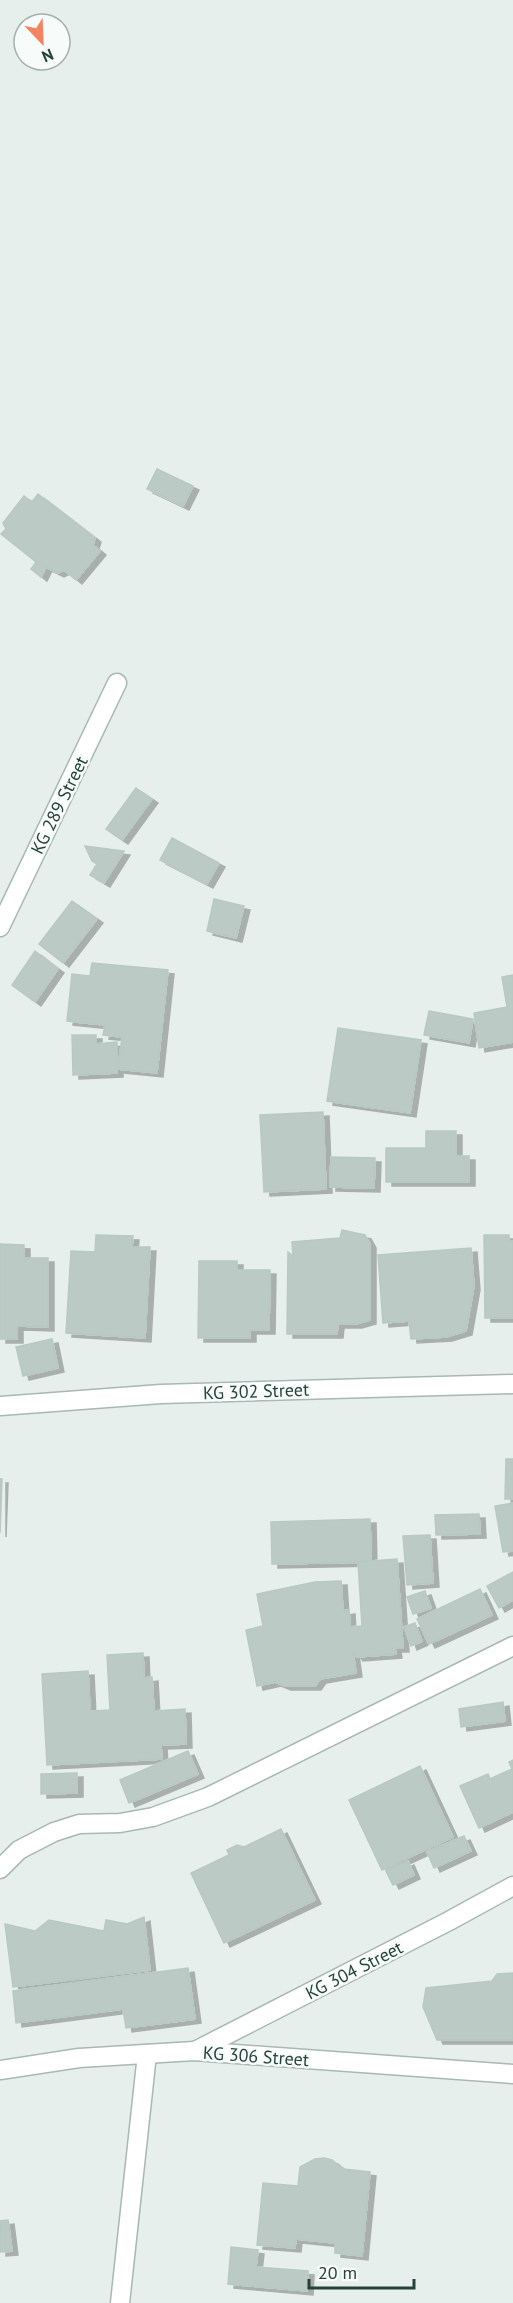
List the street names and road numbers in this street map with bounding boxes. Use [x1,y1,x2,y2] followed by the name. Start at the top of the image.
[25,752,93,858] street label: KG 289 Street
[203,1378,309,1404] street label: KG 302 Street
[301,1936,407,2004] street label: KG 304 Street
[202,2041,310,2071] street label: KG 306 Street

